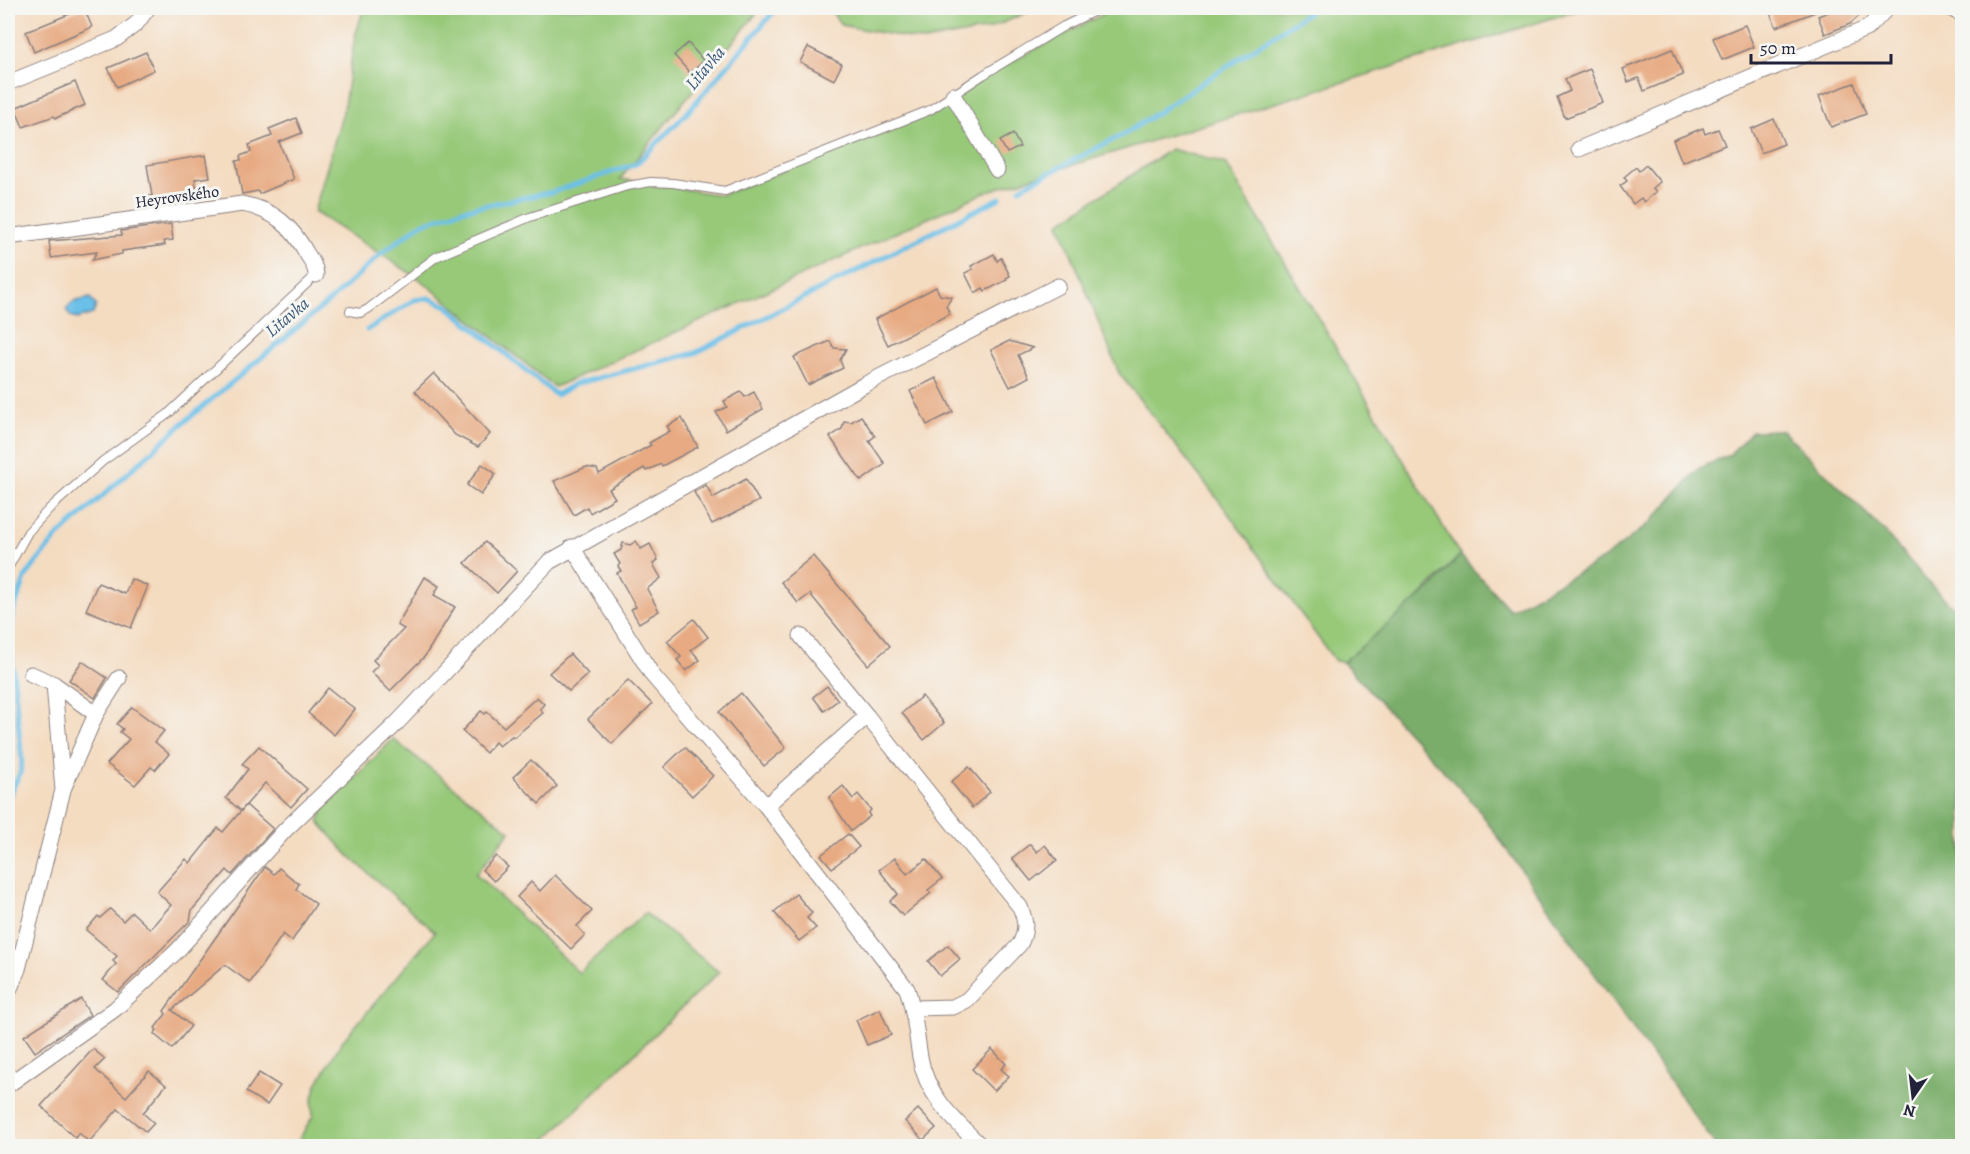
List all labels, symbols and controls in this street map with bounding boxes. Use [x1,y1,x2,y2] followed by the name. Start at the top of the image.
[1751,27,1890,65] scale bar
[1760,36,1796,60] text: 50 m
[680,41,730,95] water label: Litavka
[134,180,221,214] street label: Heyrovského
[260,292,314,342] water label: Litavka
[1883,1067,1943,1127] north arrow
[1901,1098,1918,1123] text: N

